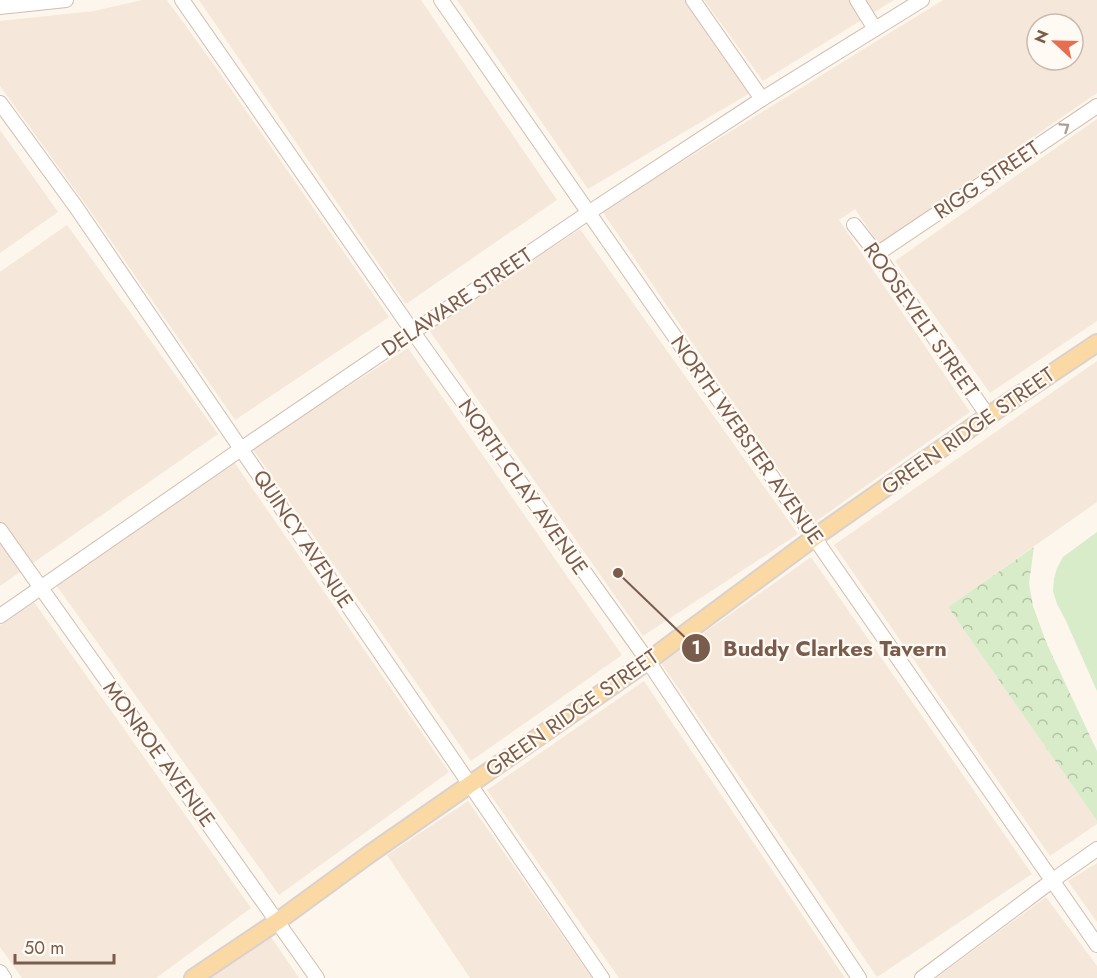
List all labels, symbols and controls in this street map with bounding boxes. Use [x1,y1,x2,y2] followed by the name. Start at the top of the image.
[1025,12,1085,72] north arrow
[1029,26,1055,47] text: N
[1058,123,1069,134] one-way arrow
[928,133,1046,226] street label: RIGG STREET
[856,236,986,404] street label: ROOSEVELT STREET
[376,240,538,364] street label: DELAWARE STREET
[663,329,831,551] street label: NORTH WEBSTER AVENUE
[875,360,1061,502] street label: GREEN RIDGE STREET
[451,393,595,581] street label: NORTH CLAY AVENUE
[246,464,360,614] street label: QUINCY AVENUE
[681,628,959,668] callout: Buddy Clarkes Tavern
[723,632,947,664] text: Buddy Clarkes Tavern
[691,635,701,661] text: 1
[479,642,665,784] street label: GREEN RIDGE STREET
[96,675,222,833] street label: MONROE AVENUE
[15,927,114,965] scale bar
[24,935,64,961] text: 50 m

